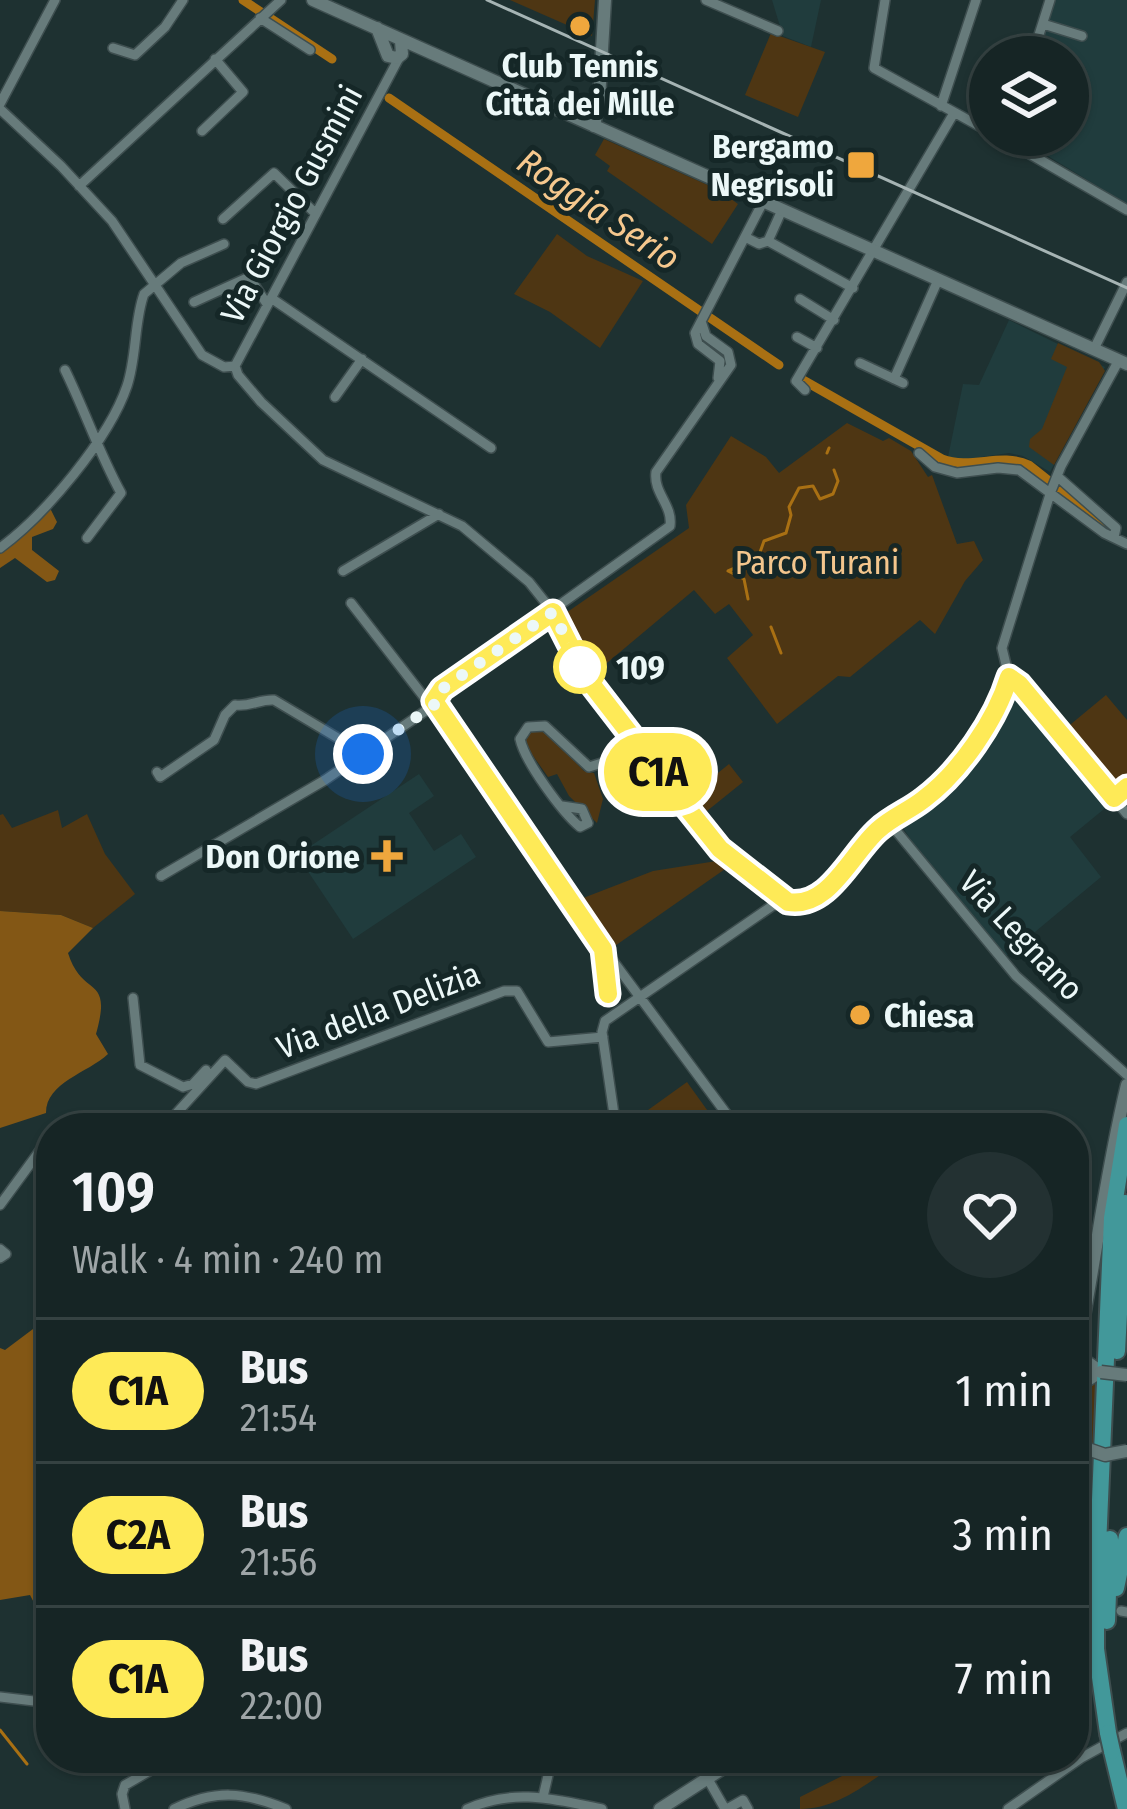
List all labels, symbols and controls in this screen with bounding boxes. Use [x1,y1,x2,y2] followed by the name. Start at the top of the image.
[567,13,593,39] marker: Club Tennis Città dei Mille
[969,36,1089,156] map controls
[969,36,1089,156] button: layers
[485,46,675,124] place label: Club Tennis Città dei Mille
[212,79,371,330] street label: Via Giorgio Gusmini
[711,127,834,205] place label: Bergamo Negrisoli
[509,139,688,280] water label: Roggia Serio
[845,149,877,181] marker: Bergamo Negrisoli
[735,543,899,583] park label: Parco Turani
[555,642,605,692] marker: 109
[616,648,665,688] place label: 109
[333,724,393,784] your location
[589,733,727,811] line badge: C1A
[628,747,688,797] text: C1A
[206,837,360,877] place label: Don Orione
[371,840,403,872] marker: Don Orione
[951,862,1091,1009] street label: Via Legnano
[271,954,486,1068] street label: Via della Delizia
[884,996,974,1036] place label: Chiesa
[847,1002,873,1028] marker: Chiesa
[927,1152,1053,1278] button: heart
[72,1158,155,1226] text: 109
[72,1237,384,1283] text: Walk · 4 min · 240 m
[240,1341,308,1395] text: Bus
[955,1364,1053,1418] text: 1 min
[108,1366,168,1416] text: C1A
[240,1395,317,1441] text: 21:54
[240,1485,308,1539] text: Bus
[952,1508,1053,1562] text: 3 min
[106,1510,170,1560] text: C2A
[240,1539,317,1585] text: 21:56
[240,1629,308,1683] text: Bus
[955,1652,1053,1706] text: 7 min
[108,1654,168,1704] text: C1A
[240,1683,323,1729] text: 22:00

